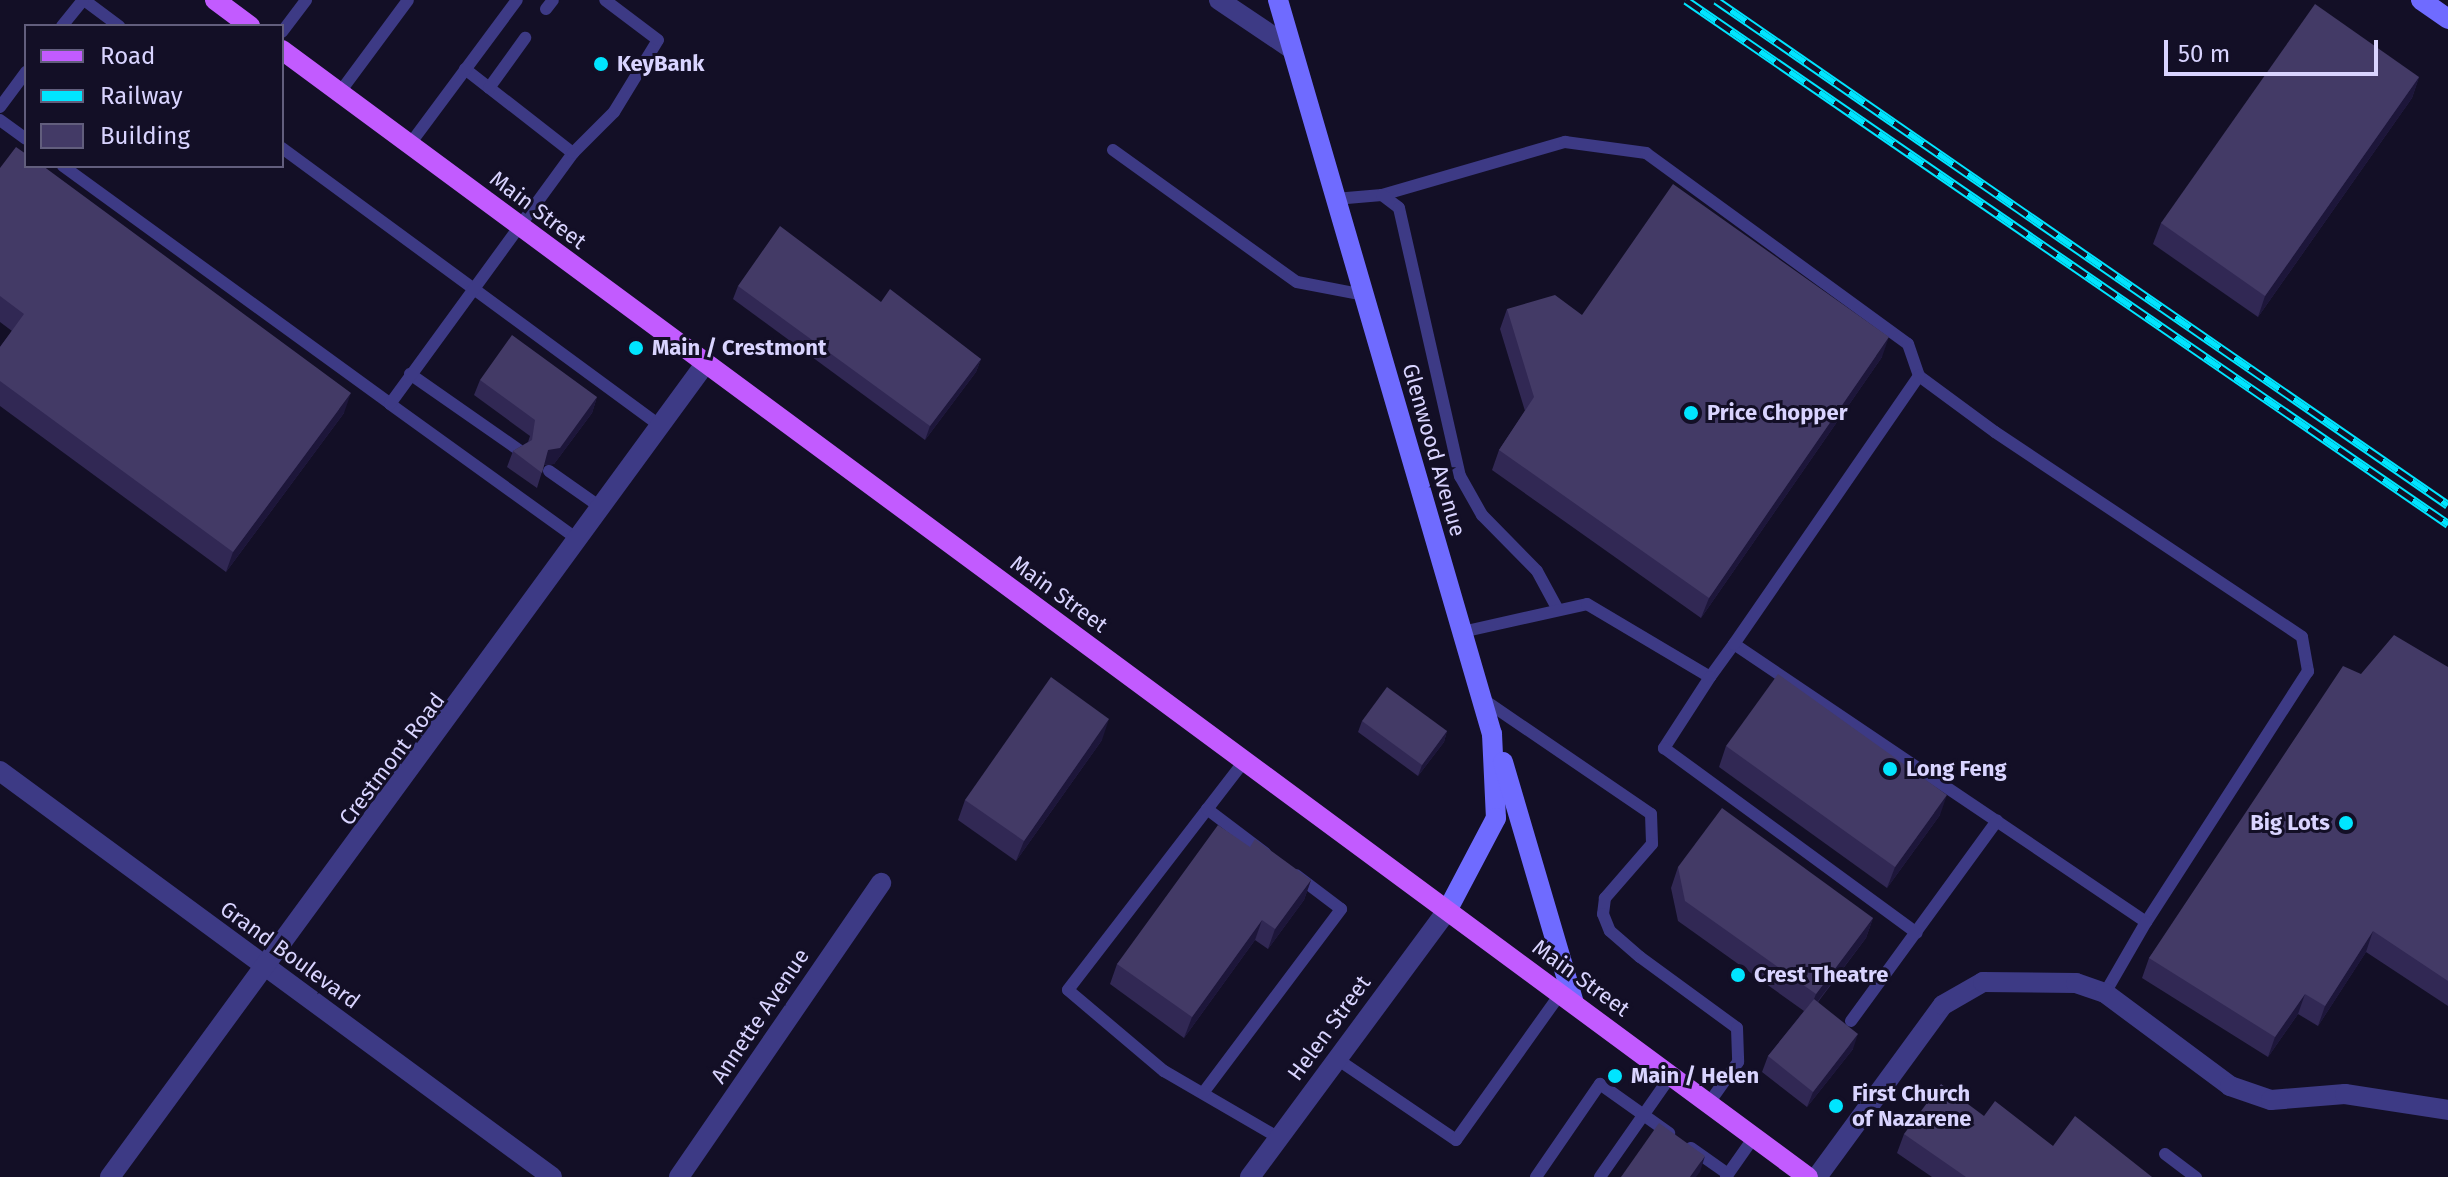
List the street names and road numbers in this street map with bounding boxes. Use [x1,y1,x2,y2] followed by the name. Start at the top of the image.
[485,165,591,255] street label: Main Street
[1397,361,1471,539] street label: Glenwood Avenue
[1005,550,1113,638] street label: Main Street
[334,688,450,830] street label: Crestmont Road
[215,895,365,1015] street label: Grand Boulevard
[1527,934,1635,1022] street label: Main Street
[705,944,815,1088] street label: Annette Avenue
[1282,970,1376,1086] street label: Helen Street

